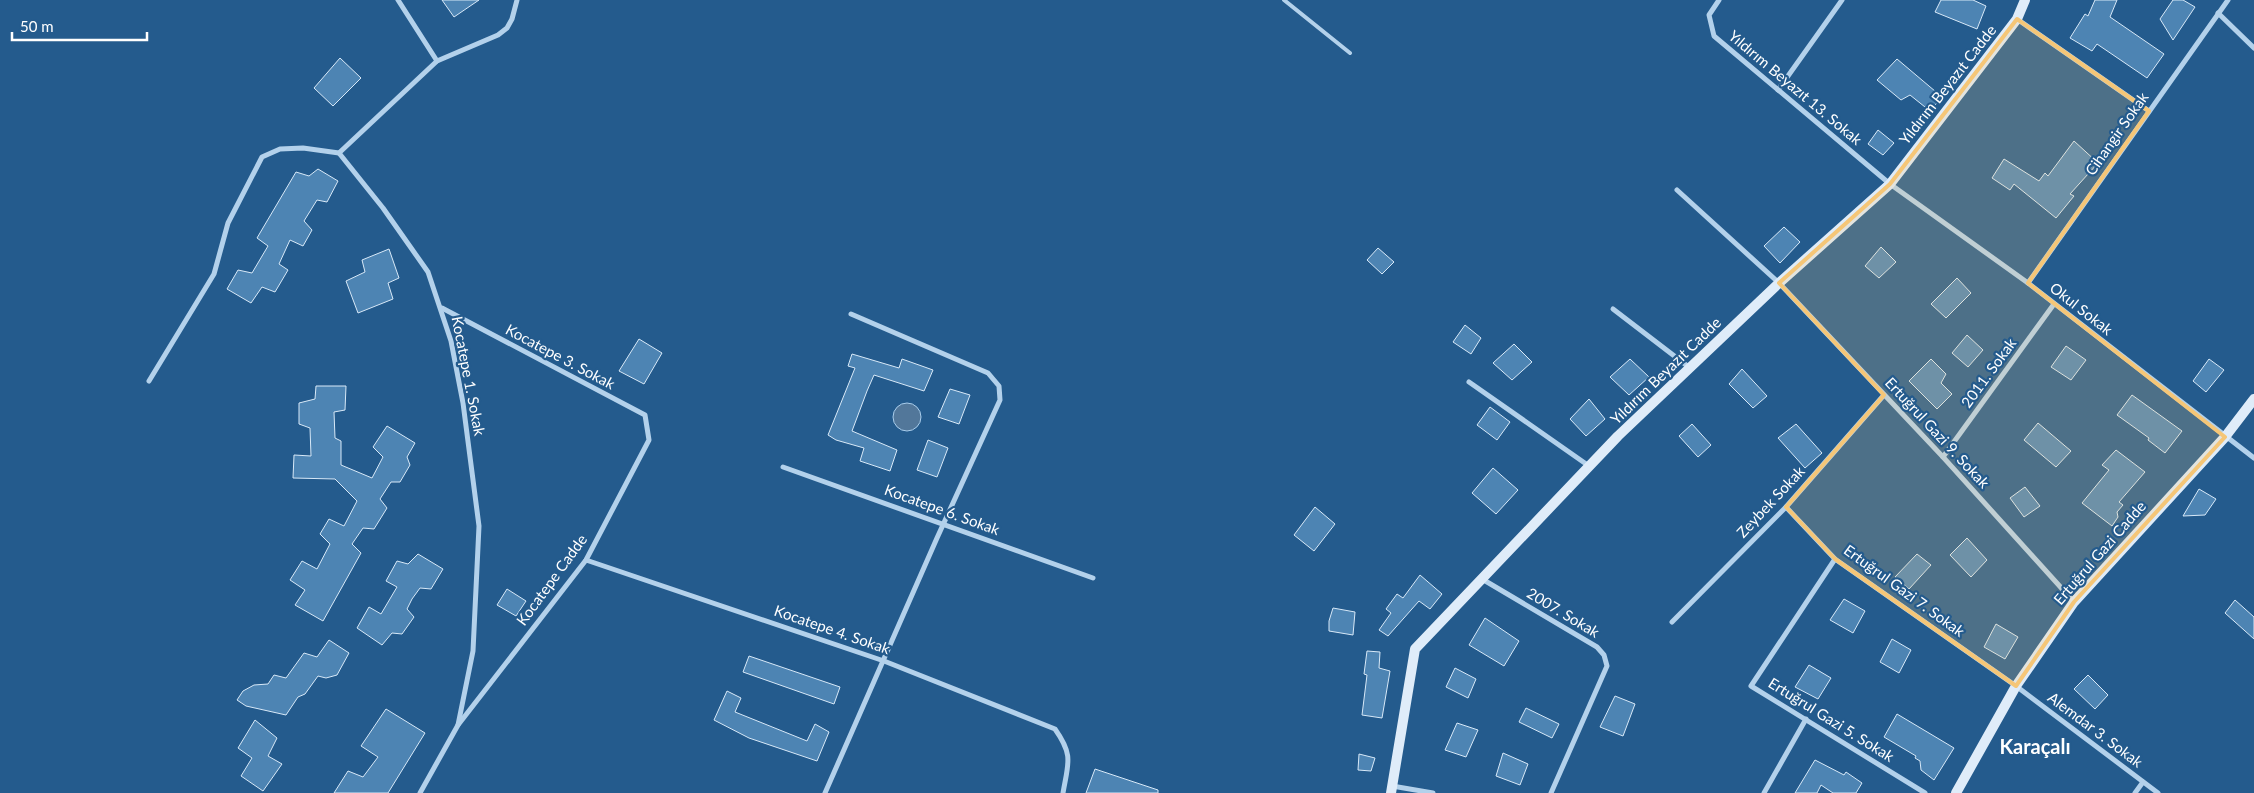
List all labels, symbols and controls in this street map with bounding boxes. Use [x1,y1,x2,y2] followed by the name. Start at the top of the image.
[12,10,148,42] scale bar
[20,17,54,35] text: 50 m
[1895,21,1999,148] street label: Yıldırım Beyazıt Cadde
[1725,26,1866,149] street label: Yıldırım Beyazıt 13. Sokak
[2081,88,2152,179] street label: Cihangir Sokak
[2047,278,2117,338] street label: Okul Sokak
[1606,313,1724,428] street label: Yıldırım Beyazıt Cadde
[449,315,489,437] street label: Kocatepe 1. Sokak
[503,320,619,393] street label: Kocatepe 3. Sokak
[1957,334,2020,411] street label: 2011. Sokak
[1882,373,1994,492] street label: Ertuğrul Gazi 9. Sokak
[1733,462,1808,541] street label: Zeybek Sokak
[882,480,1003,538] street label: Kocatepe 6. Sokak
[2049,497,2149,608] street label: Ertuğrul Gazi Cadde
[512,530,590,628] street label: Kocatepe Cadde
[1841,540,1969,640] street label: Ertuğrul Gazi 7. Sokak
[1524,583,1603,641] street label: 2007. Sokak
[772,601,893,657] street label: Kocatepe 4. Sokak
[1765,673,1898,765] street label: Ertuğrul Gazi 5. Sokak
[2045,688,2147,771] street label: Alemdar 3. Sokak
[1999,734,2071,758] district label: Karaçalı

